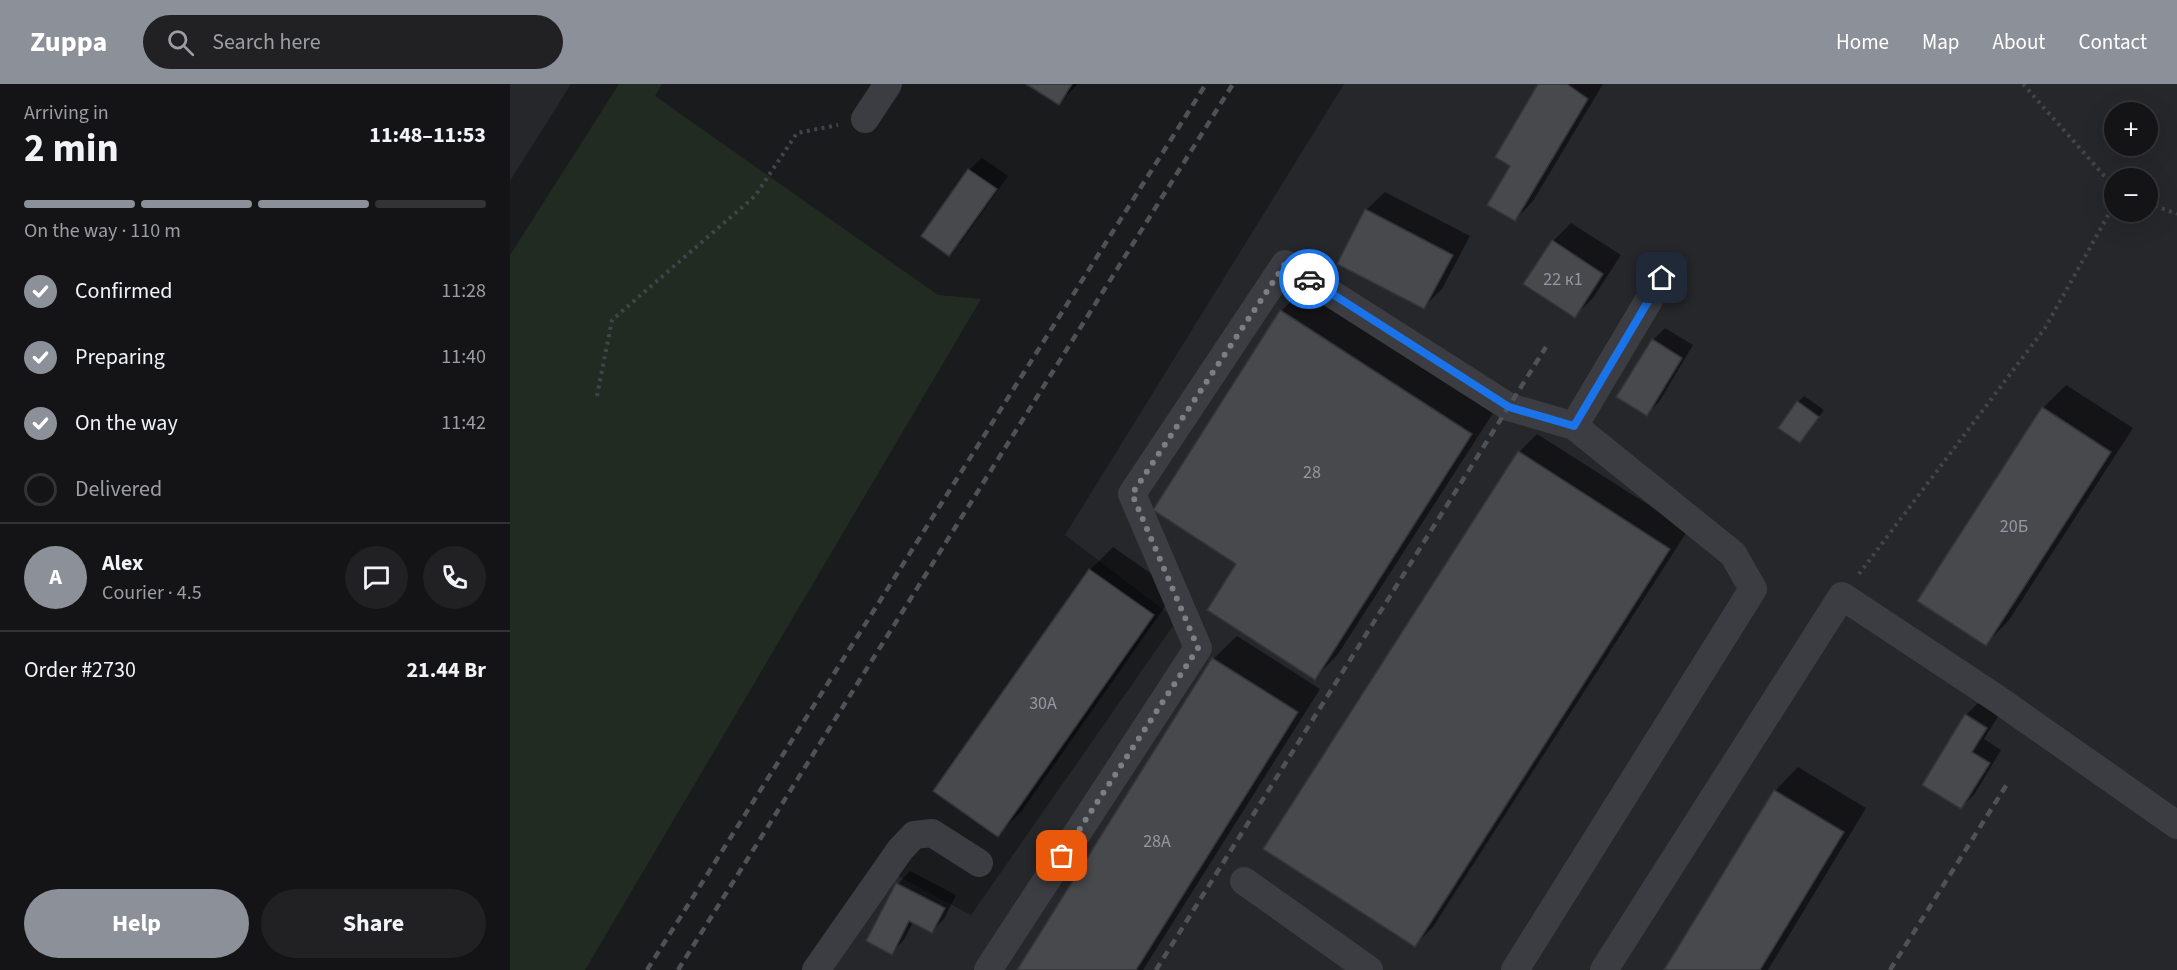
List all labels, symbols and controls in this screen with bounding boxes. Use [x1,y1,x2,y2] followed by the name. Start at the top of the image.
[143,15,563,69] search box
[30,22,107,62] text: Zuppa
[164,26,197,59] icon: search
[212,26,321,58] text: Search here
[1836,27,1889,57] text: Home
[1922,27,1960,57] text: Map
[1993,27,2045,57] text: About
[2078,27,2147,57] text: Contact
[24,99,109,127] text: Arriving in
[2104,102,2158,222] map controls
[2104,102,2158,156] button: +
[369,119,486,151] text: 11:48–11:53
[24,121,119,177] text: 2 min
[2104,168,2158,222] button: −
[24,217,181,245] text: On the way · 110 m
[1279,249,1339,309] courier
[1636,252,1687,303] pin
[1645,261,1678,294] icon: home
[1293,263,1326,296] icon: car
[1543,267,1583,292] house number: 22 к1
[24,275,57,308] icon: check
[75,275,172,307] text: Confirmed
[441,277,486,305] text: 11:28
[24,341,57,374] icon: check
[75,341,165,373] text: Preparing
[441,343,486,371] text: 11:40
[24,407,57,440] icon: check
[75,407,178,439] text: On the way
[441,409,486,437] text: 11:42
[1303,460,1321,485] house number: 28
[75,473,162,505] text: Delivered
[2000,514,2028,539] house number: 20Б
[345,546,408,609] button: chat
[423,546,486,609] button: phone
[102,547,143,579] text: Alex
[49,561,62,593] text: A
[102,579,202,607] text: Courier · 4.5
[24,654,136,686] text: Order #2730
[406,654,486,686] text: 21.44 Br
[1029,691,1057,716] house number: 30А
[1143,829,1171,854] house number: 28А
[1036,830,1087,881] pin
[1045,839,1078,872] icon: bag
[24,889,249,958] button: Help
[261,889,486,958] button: Share

